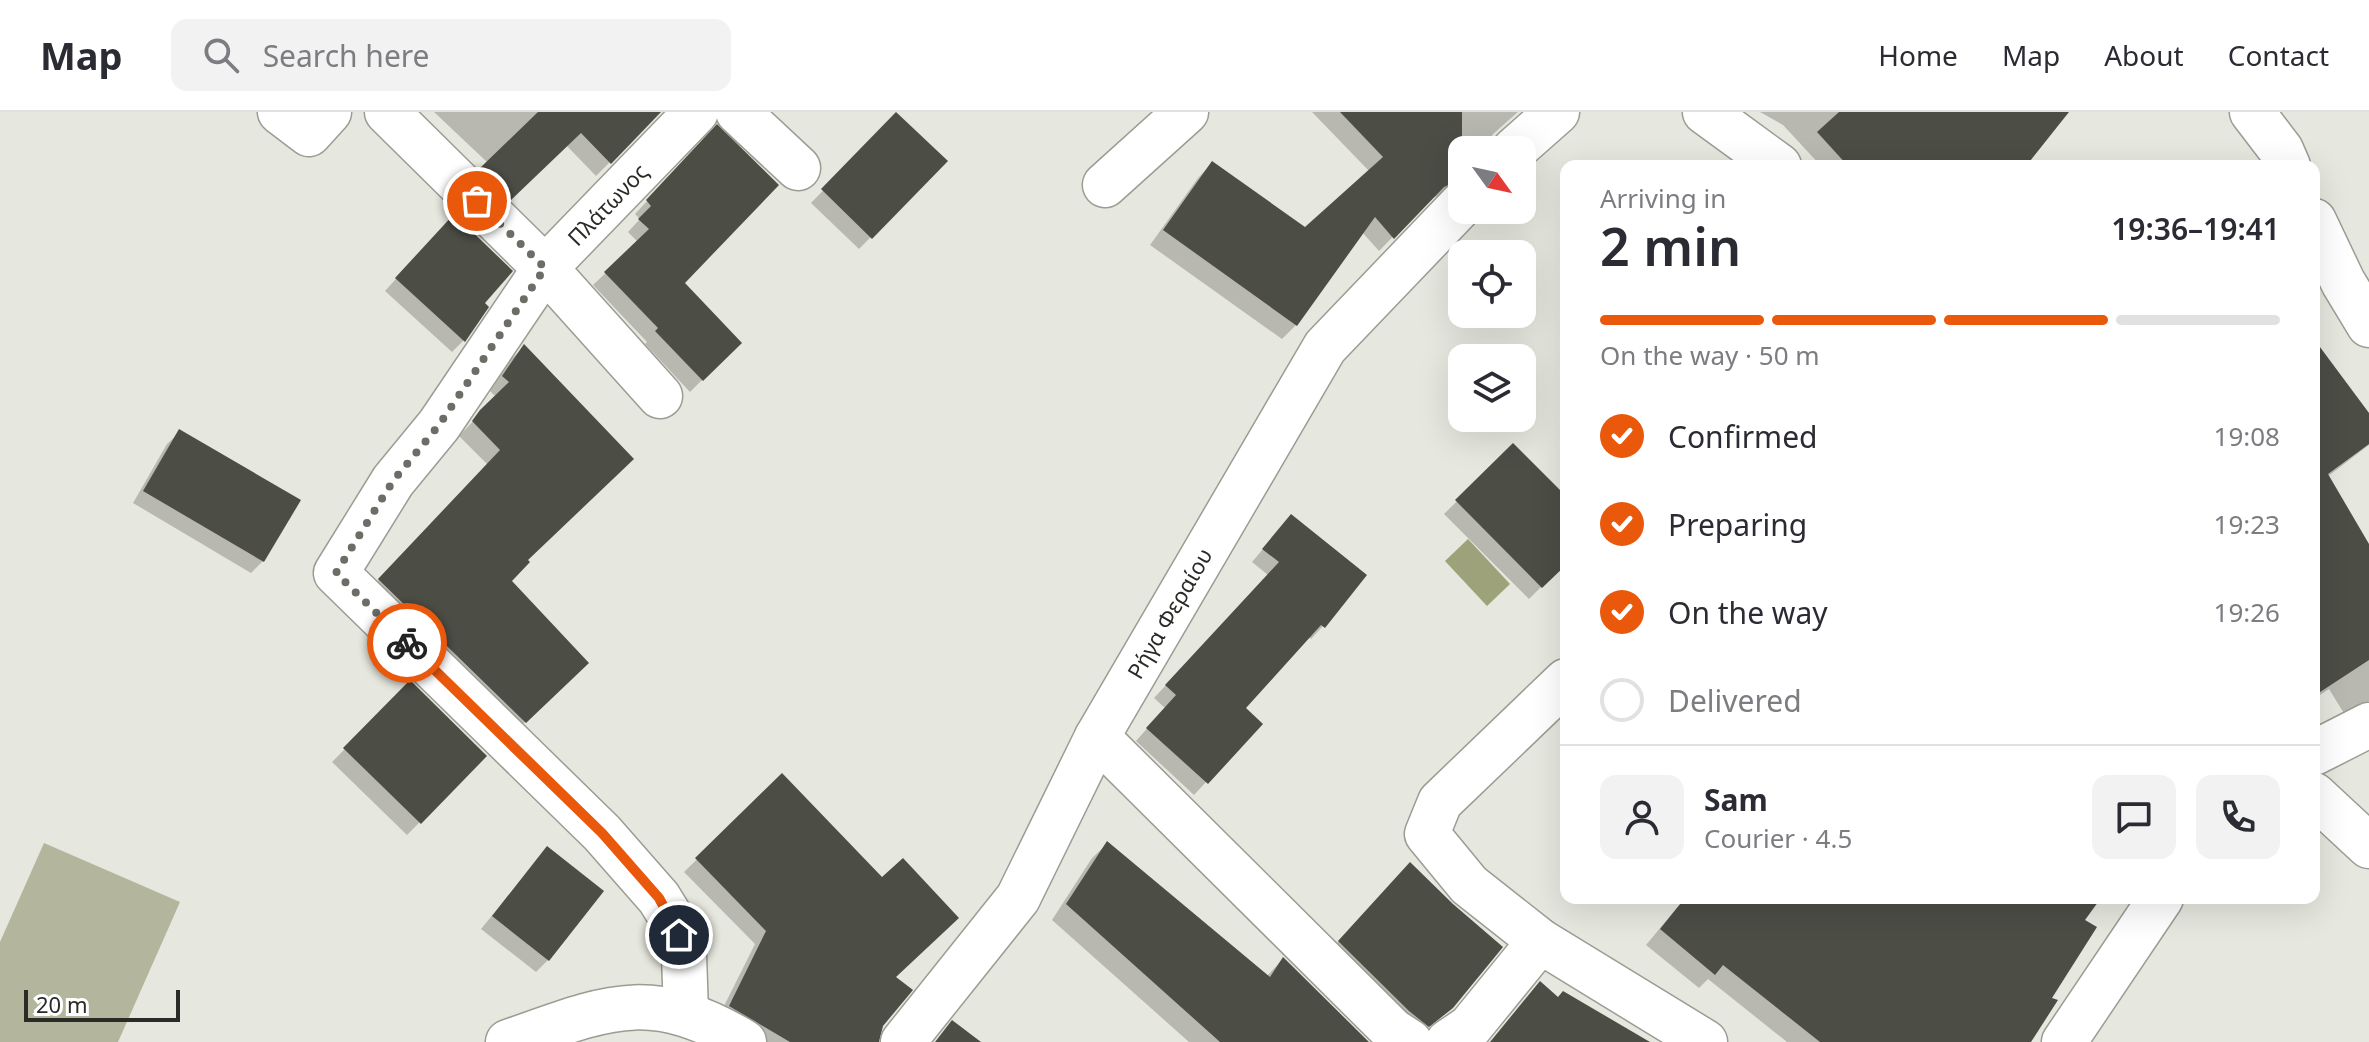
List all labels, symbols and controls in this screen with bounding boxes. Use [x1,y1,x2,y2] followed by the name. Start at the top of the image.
[171,19,731,91] search box
[40,29,123,81] text: Map
[199,33,243,77] icon: search
[263,35,430,76] text: Search here
[1878,36,1958,74] text: Home
[2002,36,2060,74] text: Map
[2104,36,2184,74] text: About
[2228,36,2329,74] text: Contact
[1448,136,1536,224] north arrow
[1448,136,1536,432] map controls
[560,156,654,252] street label: Πλάτωνος
[443,167,511,235] pin
[455,179,499,223] icon: bag
[1600,180,1726,216] text: Arriving in
[2111,208,2280,249] text: 19:36–19:41
[1600,210,1741,281] text: 2 min
[1448,240,1536,328] button: locate
[1600,337,1820,373] text: On the way · 50 m
[1448,344,1536,432] button: layers
[1600,414,1644,458] icon: check
[1668,416,1818,457] text: Confirmed
[2214,418,2280,454] text: 19:08
[1600,502,1644,546] icon: check
[1668,504,1807,545] text: Preparing
[2214,506,2280,542] text: 19:23
[1119,542,1219,684] street label: Ρήγα Φεραίου
[1600,590,1644,634] icon: check
[1668,592,1828,633] text: On the way
[2214,594,2280,630] text: 19:26
[367,603,447,683] courier
[385,621,429,665] icon: bike
[1668,680,1802,721] text: Delivered
[1600,775,1684,859] button: person
[2092,775,2176,859] button: chat
[2196,775,2280,859] button: phone
[1704,779,1768,820] text: Sam
[1704,820,1852,856] text: Courier · 4.5
[645,901,713,969] pin
[657,913,701,957] icon: home
[24,986,180,1022] scale bar
[36,989,87,1019] text: 20 m

